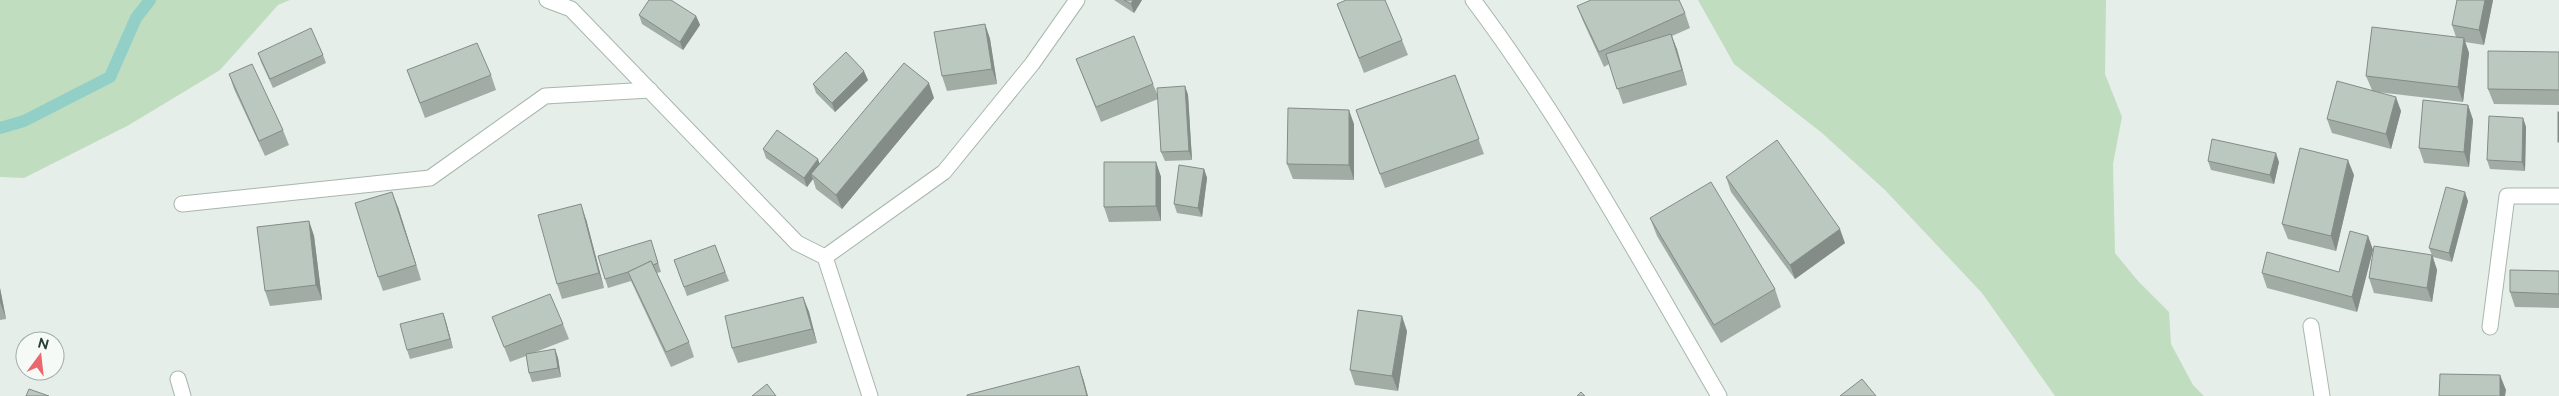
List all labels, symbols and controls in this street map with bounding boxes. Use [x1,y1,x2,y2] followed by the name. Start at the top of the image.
[15,331,65,381] north arrow
[36,334,51,353] text: N

